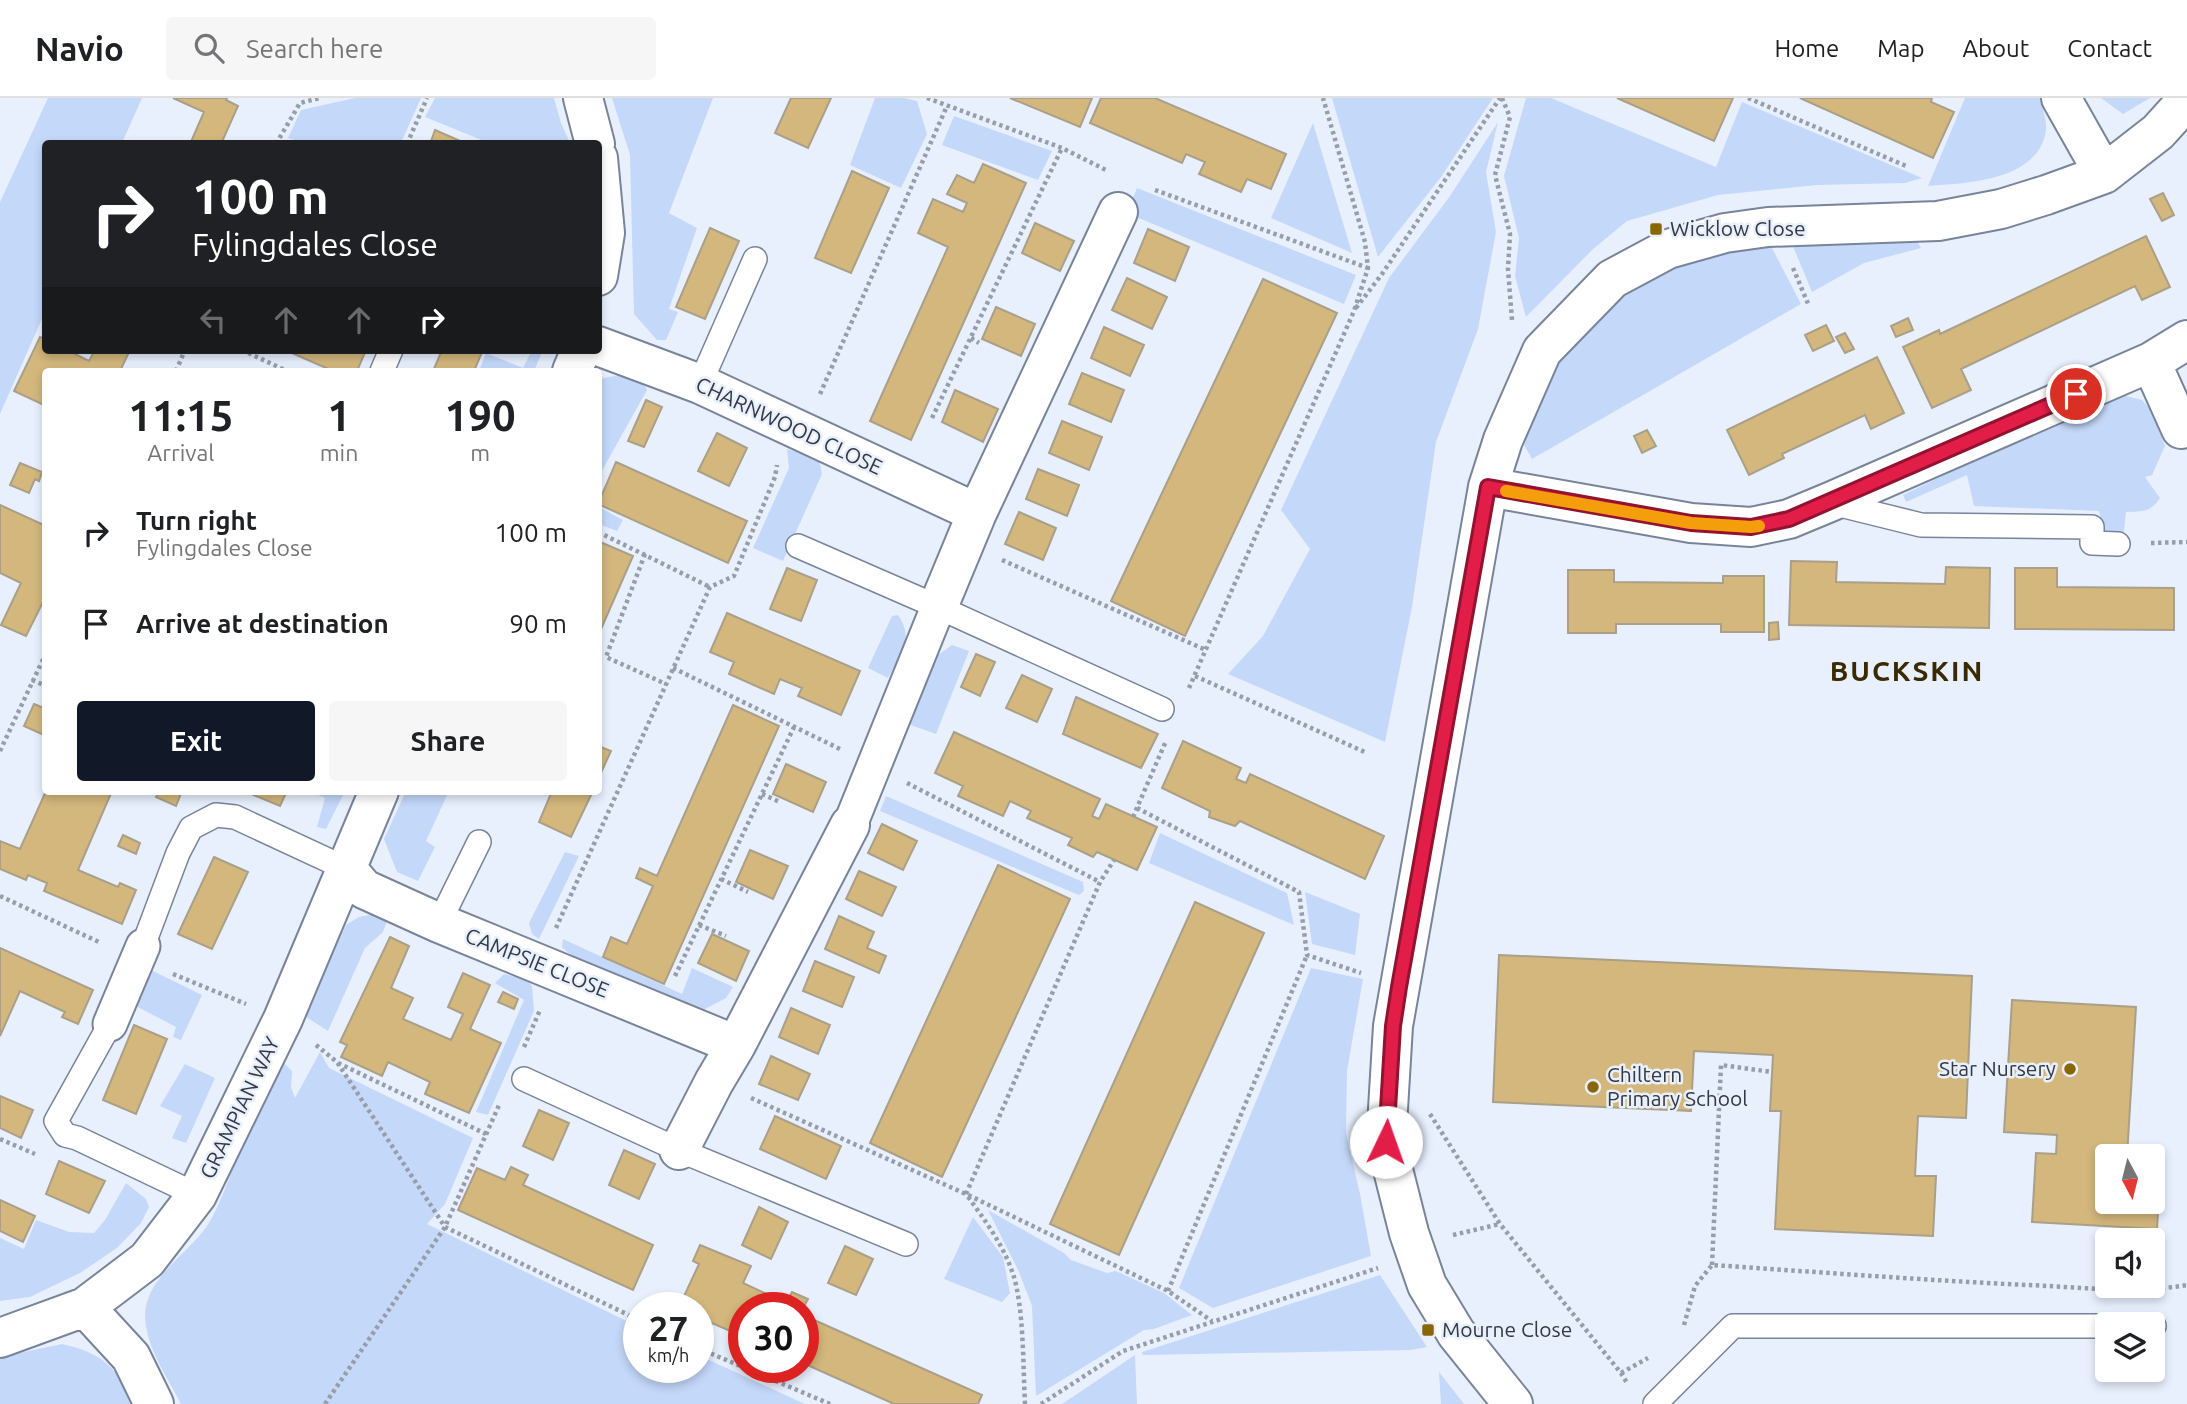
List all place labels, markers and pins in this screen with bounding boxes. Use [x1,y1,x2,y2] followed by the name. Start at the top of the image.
[1670,216,1806,240] place label: Wicklow Close
[1648,221,1664,237] marker: Wicklow Close
[2046,364,2106,424] pin
[1939,1056,2056,1080] place label: Star Nursery
[2062,1061,2078,1077] marker: Star Nursery
[1607,1062,1748,1110] place label: Chiltern Primary School
[1585,1079,1601,1095] marker: Chiltern Primary School
[1442,1317,1572,1341] place label: Mourne Close
[1420,1322,1436,1338] marker: Mourne Close

